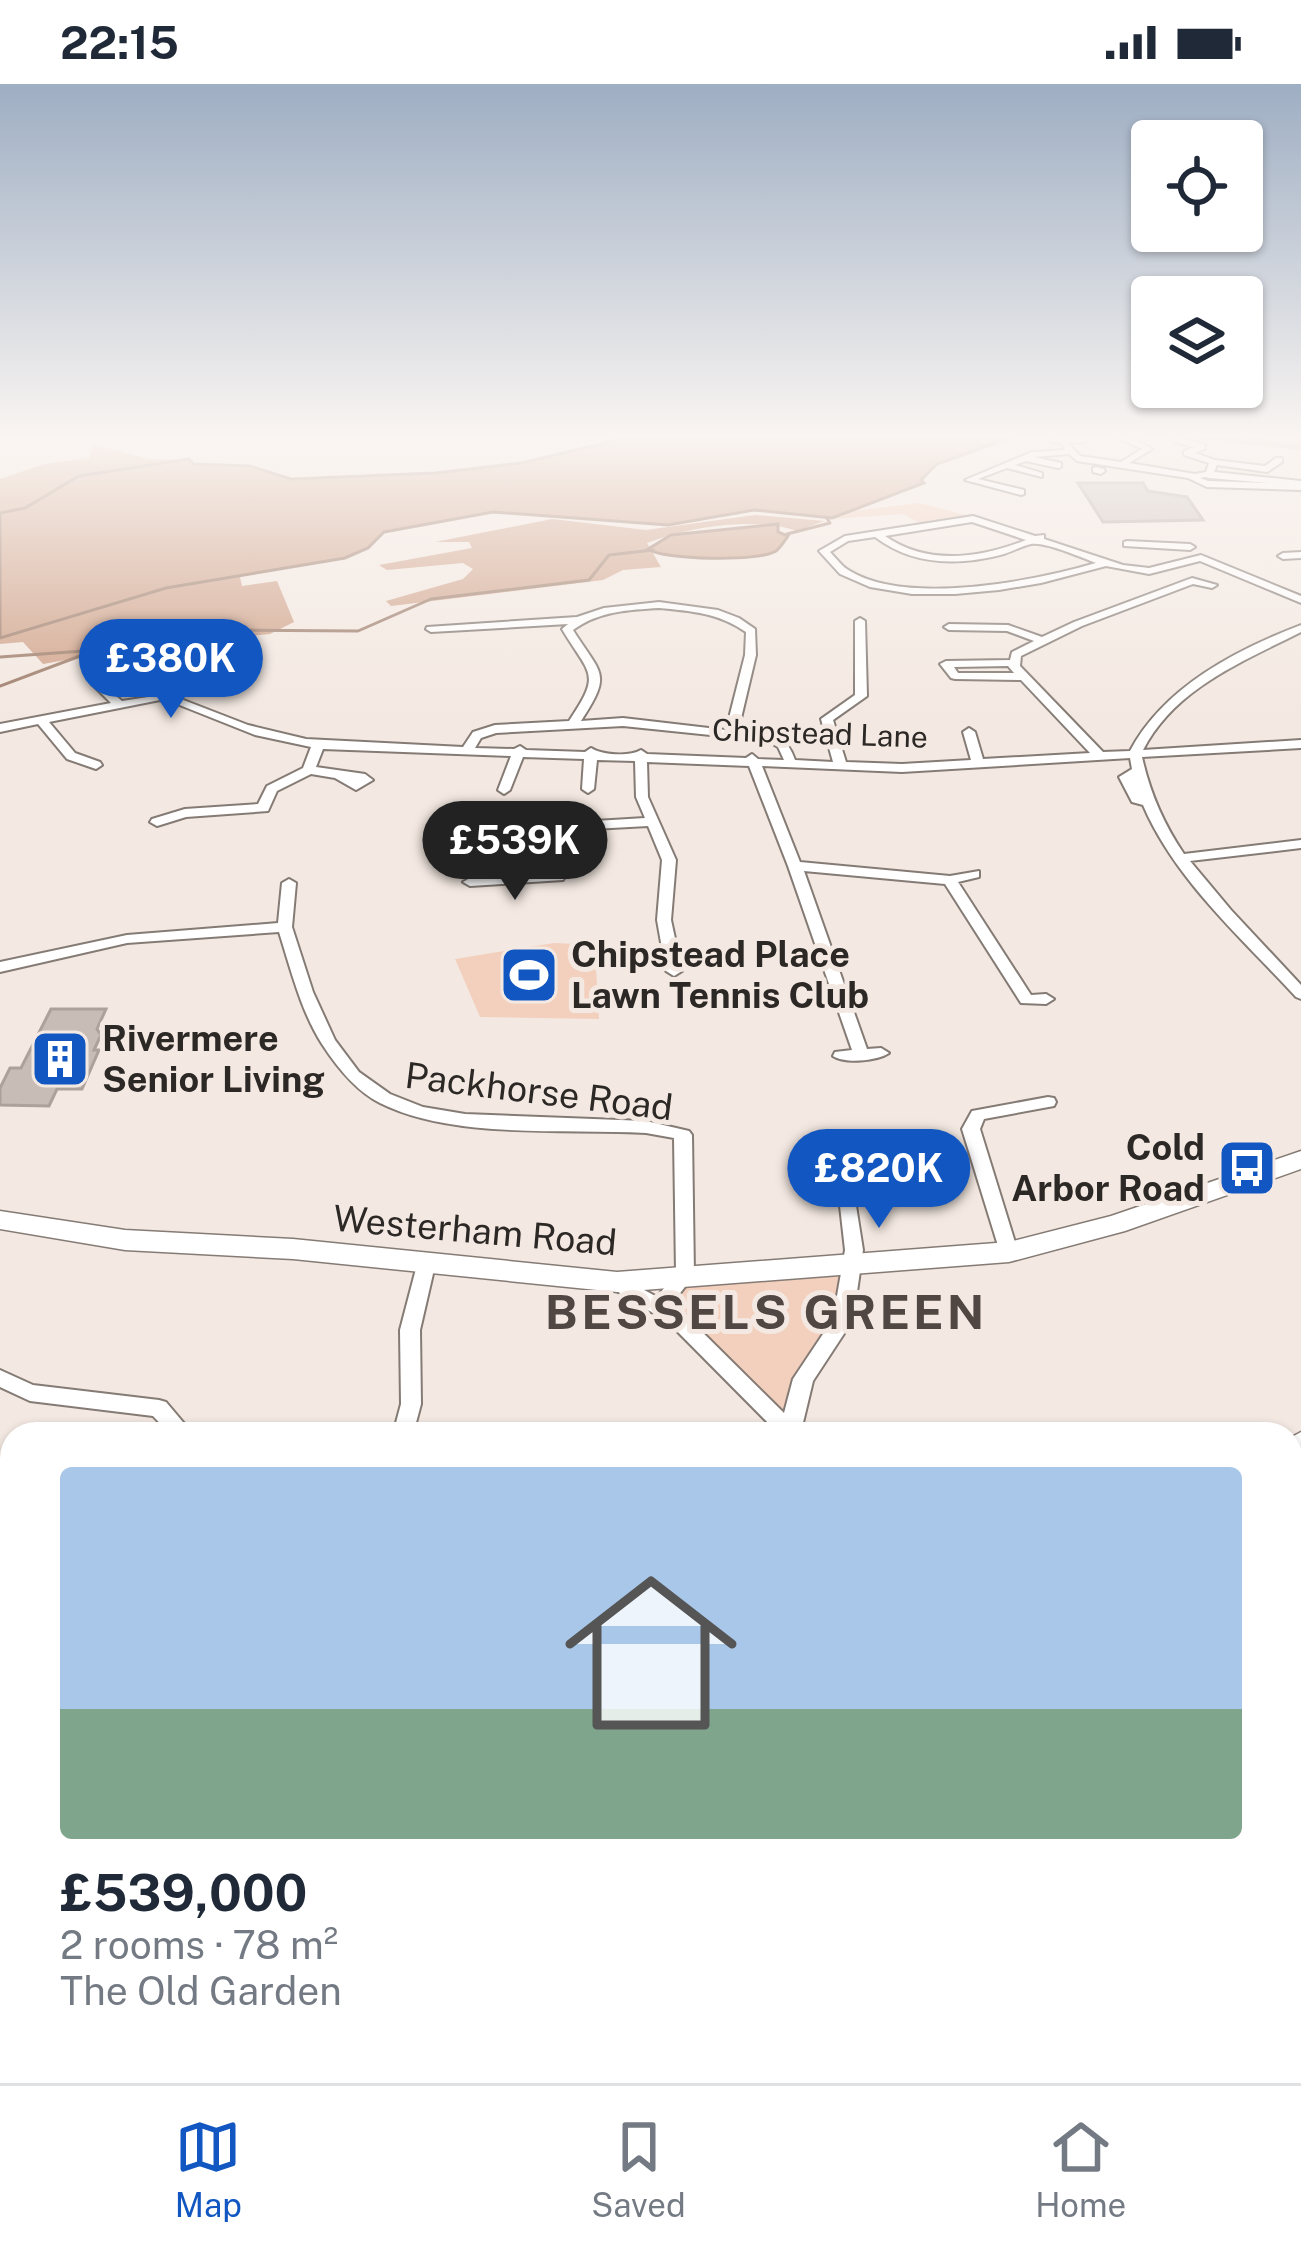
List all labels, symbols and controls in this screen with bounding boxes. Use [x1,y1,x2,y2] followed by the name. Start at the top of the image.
[60,16,179,69] text: 22:15
[1131,120,1263,408] map controls
[1131,120,1263,252] button: locate
[1131,276,1263,408] button: layers
[87,619,255,721] pin: £380K
[106,635,236,681] text: £380K
[712,711,928,755] street label: Chipstead Lane
[431,801,599,903] pin: £539K
[449,817,581,863] text: £539K
[571,933,869,1016] place label: Chipstead Place Lawn Tennis Club
[498,944,560,1006] sports icon: Chipstead Place Lawn Tennis Club
[102,1017,325,1100] place label: Rivermere Senior Living
[29,1028,91,1090] building icon: Rivermere Senior Living
[403,1054,675,1128] street label: Packhorse Road
[1011,1126,1205,1209] place label: Cold Arbor Road
[795,1129,963,1231] pin: £820K
[1216,1137,1278,1199] bus stop icon: Cold Arbor Road
[814,1145,944,1191] text: £820K
[331,1197,619,1263] street label: Westerham Road
[545,1283,987,1340] district label: BESSELS GREEN
[543,1545,759,1761] icon: home
[60,1863,307,1922] text: £539,000
[60,1922,338,1968] text: 2 rooms · 78 m²
[60,1968,342,2014] text: The Old Garden
[175,2114,242,2224] tab: Map
[591,2114,686,2224] tab: Saved
[1035,2114,1126,2224] tab: Home

